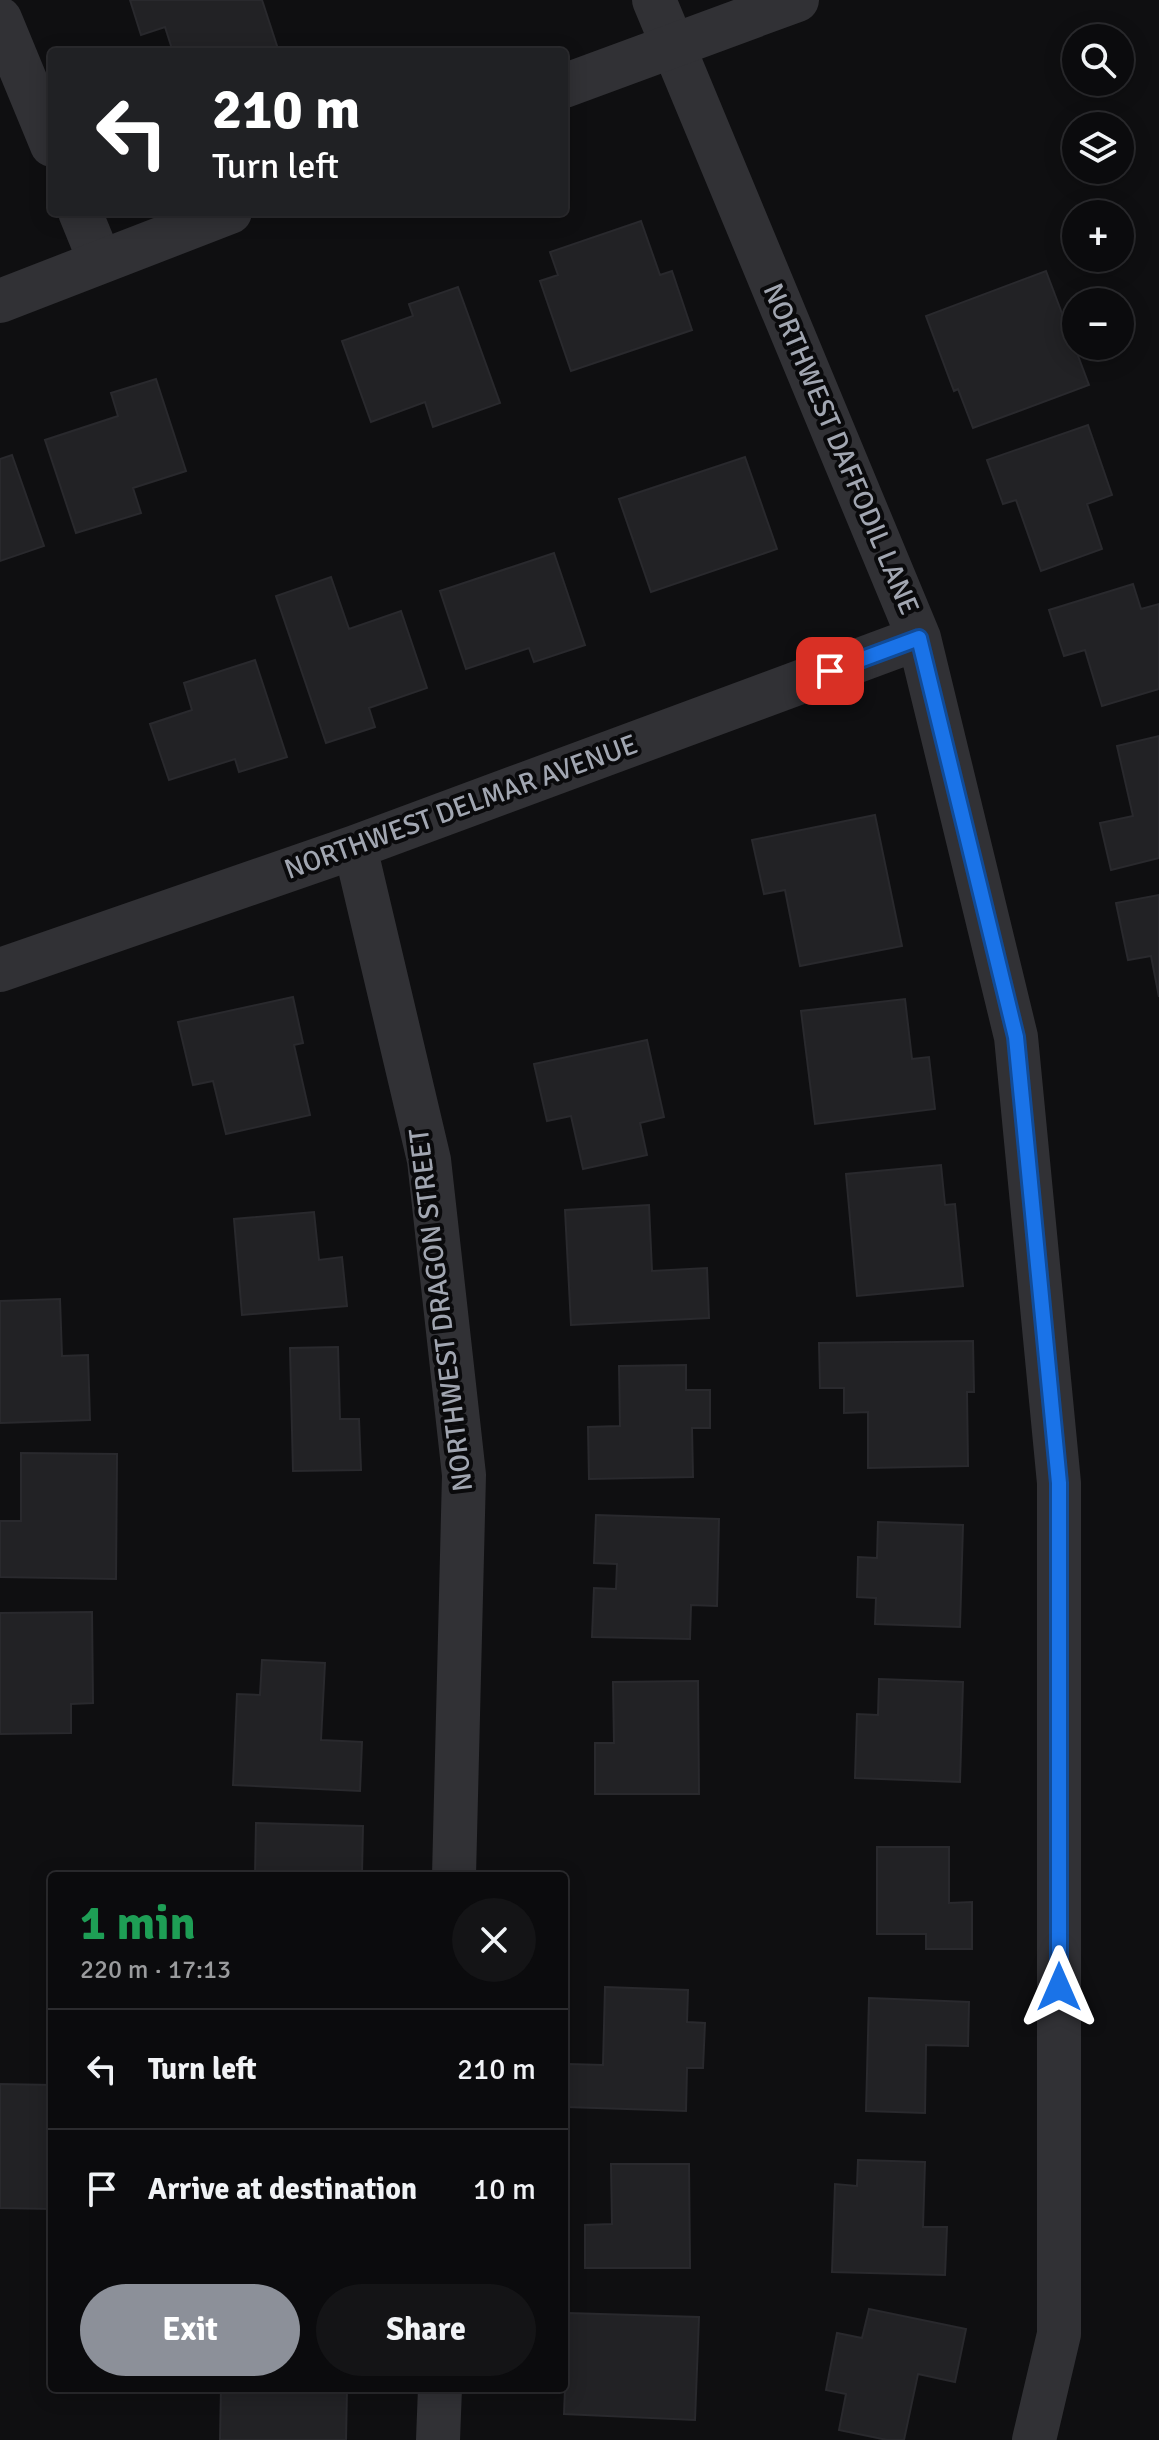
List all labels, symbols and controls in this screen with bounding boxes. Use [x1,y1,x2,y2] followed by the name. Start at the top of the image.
[1062,24,1134,360] map controls
[1062,24,1134,96] button: search
[212,75,360,144] text: 210 m
[80,80,184,184] icon: left
[1062,112,1134,184] button: layers
[212,144,339,189] text: Turn left
[1062,200,1134,272] button: +
[756,278,926,620] street label: NORTHWEST DAFFODIL LANE
[1062,288,1134,360] button: −
[796,637,864,705] pin
[808,649,852,693] icon: arrive
[280,727,642,887] street label: NORTHWEST DELMAR AVENUE
[402,1126,480,1493] street label: NORTHWEST DRAGON STREET
[80,1894,196,1953] text: 1 min
[452,1898,536,1982] button: close
[1017,1945,1101,2029] position arrow
[80,1954,231,1986] text: 220 m · 17:13
[80,2047,124,2091] icon: left
[148,2051,257,2088] text: Turn left
[457,2051,536,2088] text: 210 m
[80,2167,124,2211] icon: arrive
[148,2171,417,2208] text: Arrive at destination
[473,2171,536,2208] text: 10 m
[80,2284,300,2376] button: Exit
[316,2284,536,2376] button: Share

